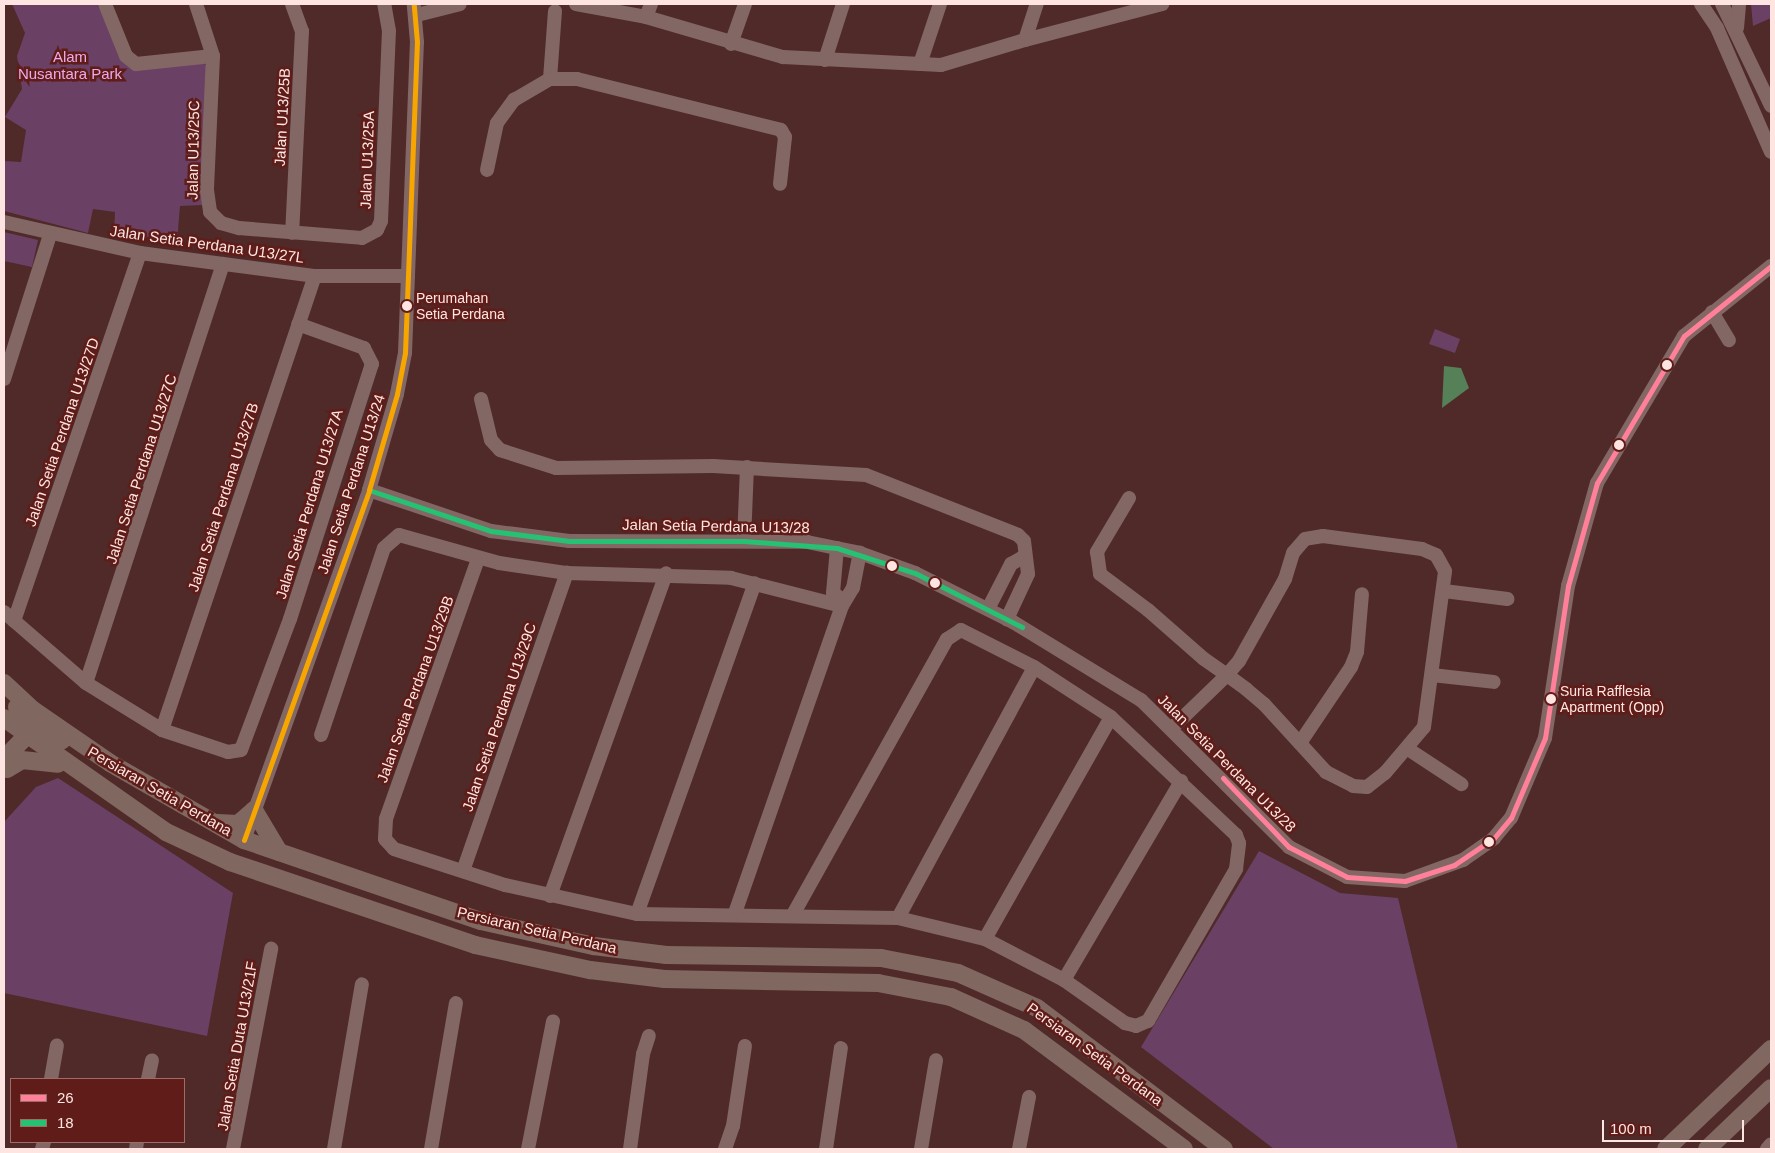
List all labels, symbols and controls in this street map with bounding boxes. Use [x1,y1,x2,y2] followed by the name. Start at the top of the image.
[18,47,122,82] park label: Alam Nusantara Park
[270,67,294,167] street label: Jalan U13/25B
[183,100,203,200] street label: Jalan U13/25C
[356,111,378,209] street label: Jalan U13/25A
[109,221,305,267] street label: Jalan Setia Perdana U13/27L
[416,290,505,322] place label: Perumahan Setia Perdana
[402,301,412,311] marker: Perumahan Setia Perdana
[21,335,103,529] street label: Jalan Setia Perdana U13/27D
[1662,360,1672,370] unlabelled marker
[102,372,180,566] street label: Jalan Setia Perdana U13/27C
[313,392,389,576] street label: Jalan Setia Perdana U13/24
[184,400,262,594] street label: Jalan Setia Perdana U13/27B
[272,407,346,601] street label: Jalan Setia Perdana U13/27A
[1614,440,1624,450] unlabelled marker
[622,515,810,537] street label: Jalan Setia Perdana U13/28
[887,561,897,571] unlabelled marker
[930,578,940,588] unlabelled marker
[373,593,457,785] street label: Jalan Setia Perdana U13/29B
[458,620,540,814] street label: Jalan Setia Perdana U13/29C
[1560,683,1664,716] place label: Suria Rafflesia Apartment (Opp)
[1154,690,1300,836] street label: Jalan Setia Perdana U13/28
[1546,694,1556,704] marker: Suria Rafflesia Apartment (Opp)
[85,742,235,840] street label: Persiaran Setia Perdana
[1484,837,1494,847] unlabelled marker
[455,903,619,957] street label: Persiaran Setia Perdana
[213,960,261,1132] street label: Jalan Setia Duta U13/21F
[1024,999,1166,1109] street label: Persiaran Setia Perdana
[10,1078,185,1143] legend
[57,1089,74,1106] text: 26
[1605,1110,1748,1142] scale bar
[57,1114,74,1131] text: 18
[1610,1120,1652,1137] text: 100 m

